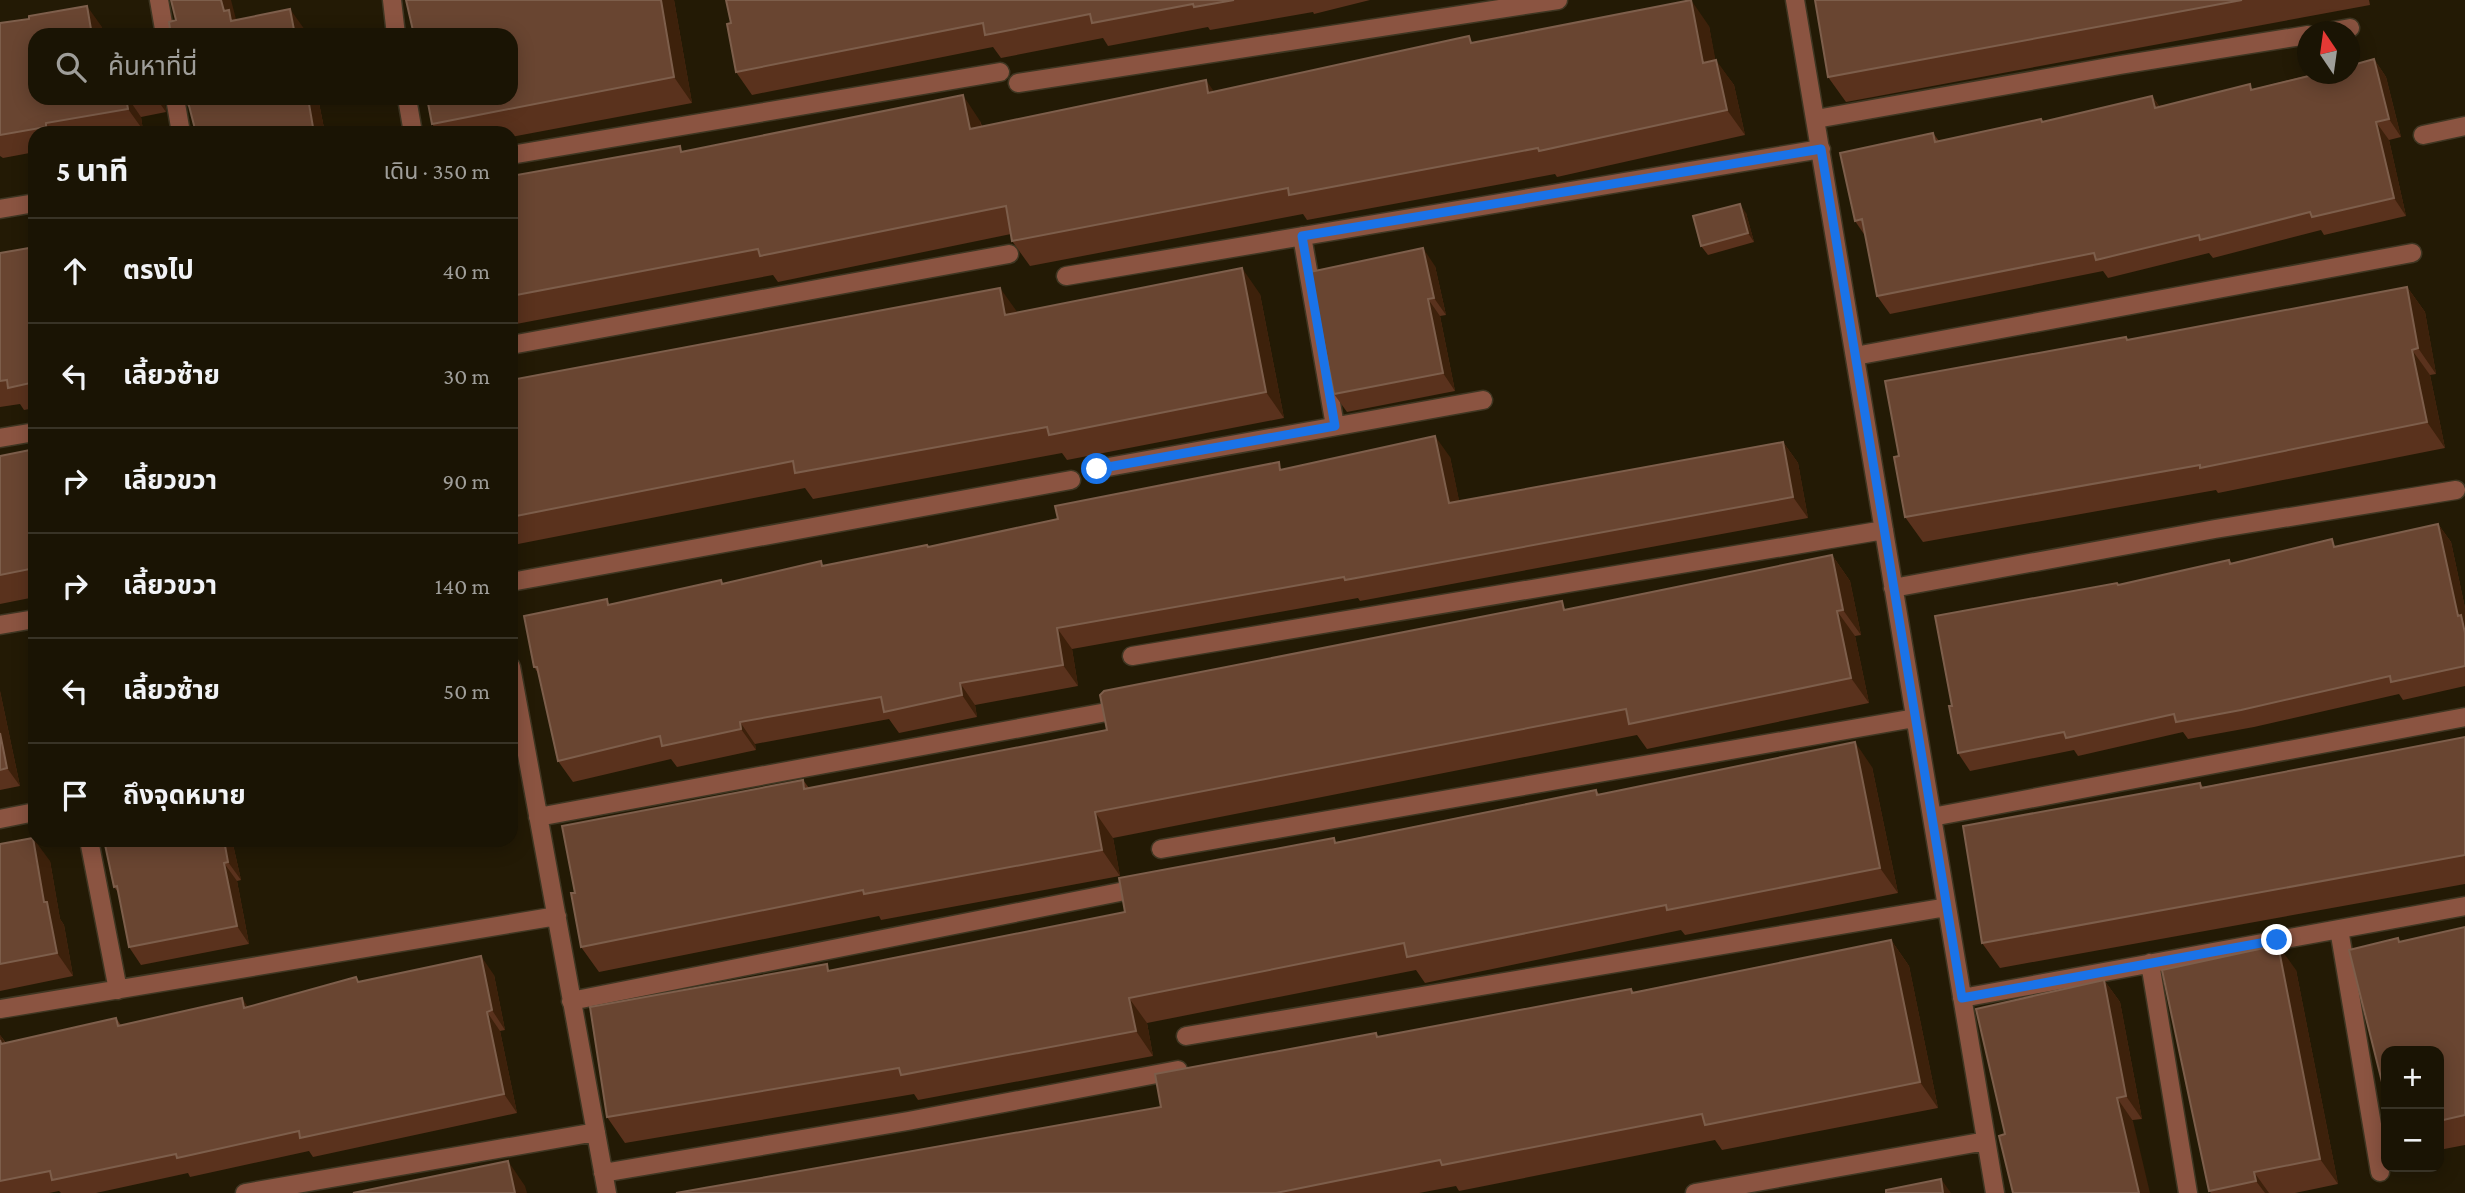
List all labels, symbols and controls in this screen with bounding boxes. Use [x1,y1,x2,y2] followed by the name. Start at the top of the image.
[2297,21,2360,84] north arrow
[28,28,518,105] search box
[52,48,90,86] icon: search
[108,52,198,81] text: ค้นหาที่นี่
[56,154,128,187] text: 5 นาที
[383,158,490,184] text: เดิน · 350 m
[56,252,94,290] icon: ahead
[123,256,194,285] text: ตรงไป
[442,258,490,284] text: 40 m
[56,357,94,395] icon: left
[123,361,220,390] text: เลี้ยวซ้าย
[443,363,490,389] text: 30 m
[1081,453,1112,484] route start
[56,462,94,500] icon: right
[123,466,217,495] text: เลี้ยวขวา
[443,468,490,494] text: 90 m
[56,567,94,605] icon: right
[123,571,217,600] text: เลี้ยวขวา
[435,573,490,599] text: 140 m
[56,672,94,710] icon: left
[123,676,220,705] text: เลี้ยวซ้าย
[443,678,490,704] text: 50 m
[56,777,94,815] icon: arrive
[123,781,246,810] text: ถึงจุดหมาย
[2261,924,2292,955] route end
[2381,1046,2444,1172] map controls
[2381,1046,2444,1109] button: +
[2381,1109,2444,1172] button: −

